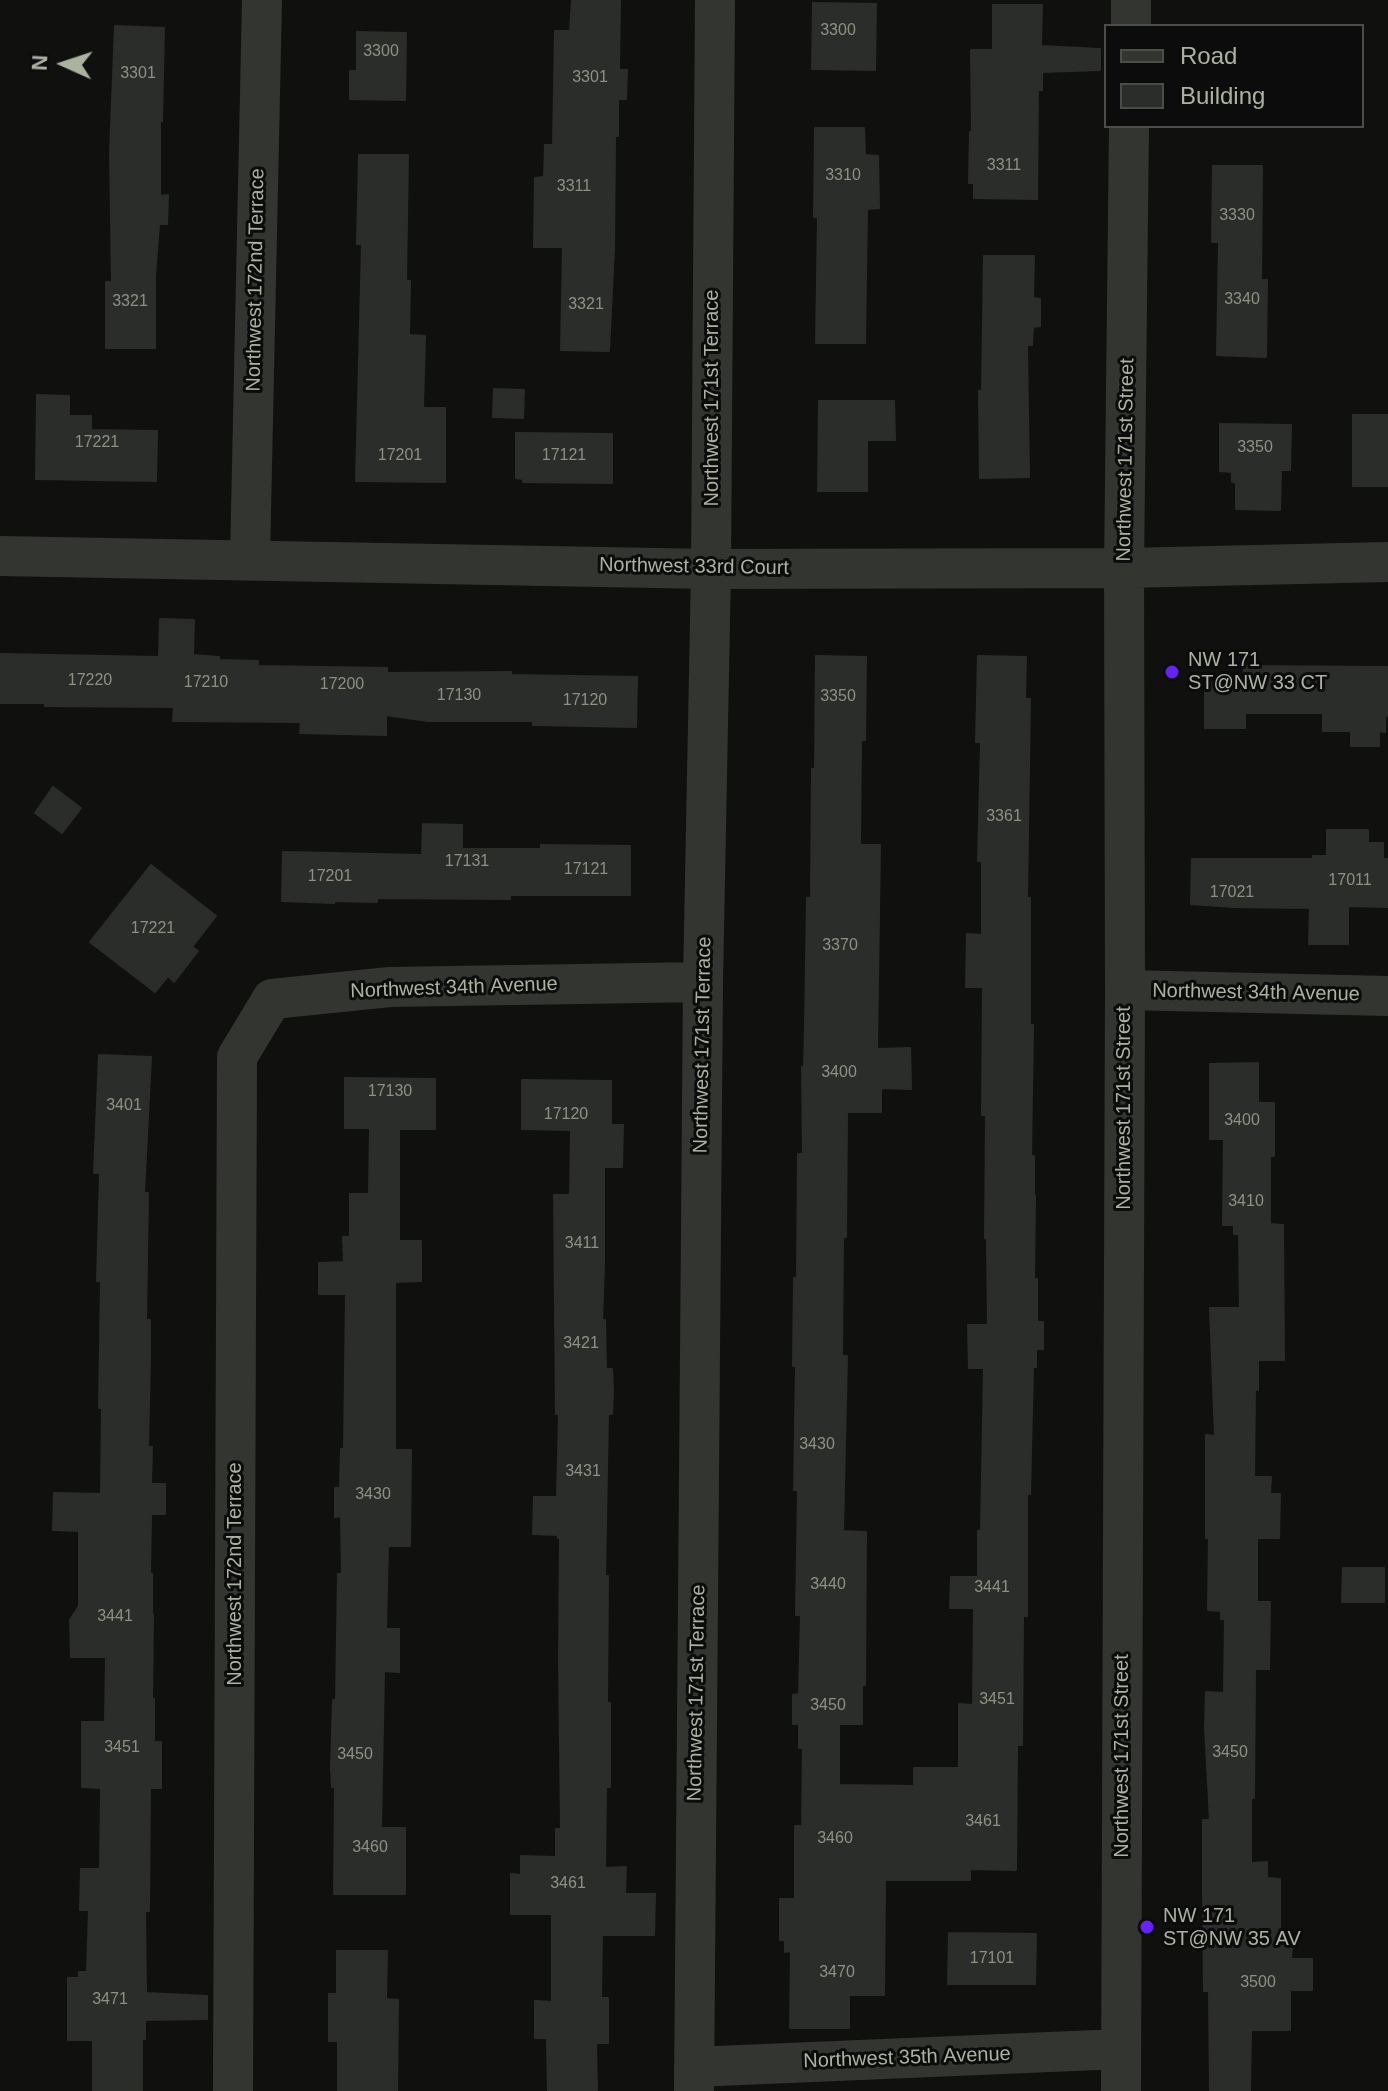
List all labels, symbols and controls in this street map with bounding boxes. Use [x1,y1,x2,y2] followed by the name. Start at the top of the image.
[820,21,856,41] house number: 3300
[24,24,104,104] north arrow
[1104,24,1364,128] legend
[363,42,399,62] house number: 3300
[1180,42,1237,69] text: Road
[27,54,52,71] text: N
[120,64,156,84] house number: 3301
[572,68,608,88] house number: 3301
[1180,82,1265,109] text: Building
[987,156,1021,176] house number: 3311
[825,166,861,186] house number: 3310
[242,168,270,392] street label: Northwest 172nd Terrace
[557,177,591,197] house number: 3311
[1219,206,1255,226] house number: 3330
[700,290,724,506] street label: Northwest 171st Terrace
[1224,290,1260,310] house number: 3340
[112,292,148,312] house number: 3321
[568,295,604,315] house number: 3321
[1112,358,1140,562] street label: Northwest 171st Street
[75,433,119,453] house number: 17221
[1237,438,1273,458] house number: 3350
[378,446,422,466] house number: 17201
[542,446,586,466] house number: 17121
[599,553,789,581] street label: Northwest 33rd Court
[1188,648,1327,695] place label: NW 171 ST@NW 33 CT
[1163,663,1181,681] marker: NW 171 ST@NW 33 CT
[68,671,112,691] house number: 17220
[184,673,228,693] house number: 17210
[320,675,364,695] house number: 17200
[437,686,481,706] house number: 17130
[820,687,856,707] house number: 3350
[563,691,607,711] house number: 17120
[986,807,1022,827] house number: 3361
[445,852,489,872] house number: 17131
[564,860,608,880] house number: 17121
[308,867,352,887] house number: 17201
[1328,871,1372,891] house number: 17011
[1210,883,1254,903] house number: 17021
[131,919,175,939] house number: 17221
[689,936,717,1154] street label: Northwest 171st Terrace
[822,936,858,956] house number: 3370
[350,972,558,1004] street label: Northwest 34th Avenue
[1152,979,1360,1007] street label: Northwest 34th Avenue
[1112,1006,1136,1210] street label: Northwest 171st Street
[821,1063,857,1083] house number: 3400
[368,1082,412,1102] house number: 17130
[106,1096,142,1116] house number: 3401
[544,1105,588,1125] house number: 17120
[1224,1111,1260,1131] house number: 3400
[1228,1192,1264,1212] house number: 3410
[565,1234,599,1254] house number: 3411
[563,1334,599,1354] house number: 3421
[799,1435,835,1455] house number: 3430
[223,1462,247,1686] street label: Northwest 172nd Terrace
[565,1462,601,1482] house number: 3431
[355,1485,391,1505] house number: 3430
[810,1575,846,1595] house number: 3440
[974,1578,1010,1598] house number: 3441
[683,1584,711,1802] street label: Northwest 171st Terrace
[97,1607,133,1627] house number: 3441
[1110,1654,1134,1858] street label: Northwest 171st Street
[979,1690,1015,1710] house number: 3451
[810,1696,846,1716] house number: 3450
[104,1738,140,1758] house number: 3451
[1212,1743,1248,1763] house number: 3450
[337,1745,373,1765] house number: 3450
[965,1812,1001,1832] house number: 3461
[817,1829,853,1849] house number: 3460
[352,1838,388,1858] house number: 3460
[550,1874,586,1894] house number: 3461
[1163,1904,1301,1951] place label: NW 171 ST@NW 35 AV
[1138,1918,1156,1936] marker: NW 171 ST@NW 35 AV
[970,1949,1014,1969] house number: 17101
[819,1963,855,1983] house number: 3470
[1240,1973,1276,1993] house number: 3500
[92,1990,128,2010] house number: 3471
[803,2042,1011,2074] street label: Northwest 35th Avenue

